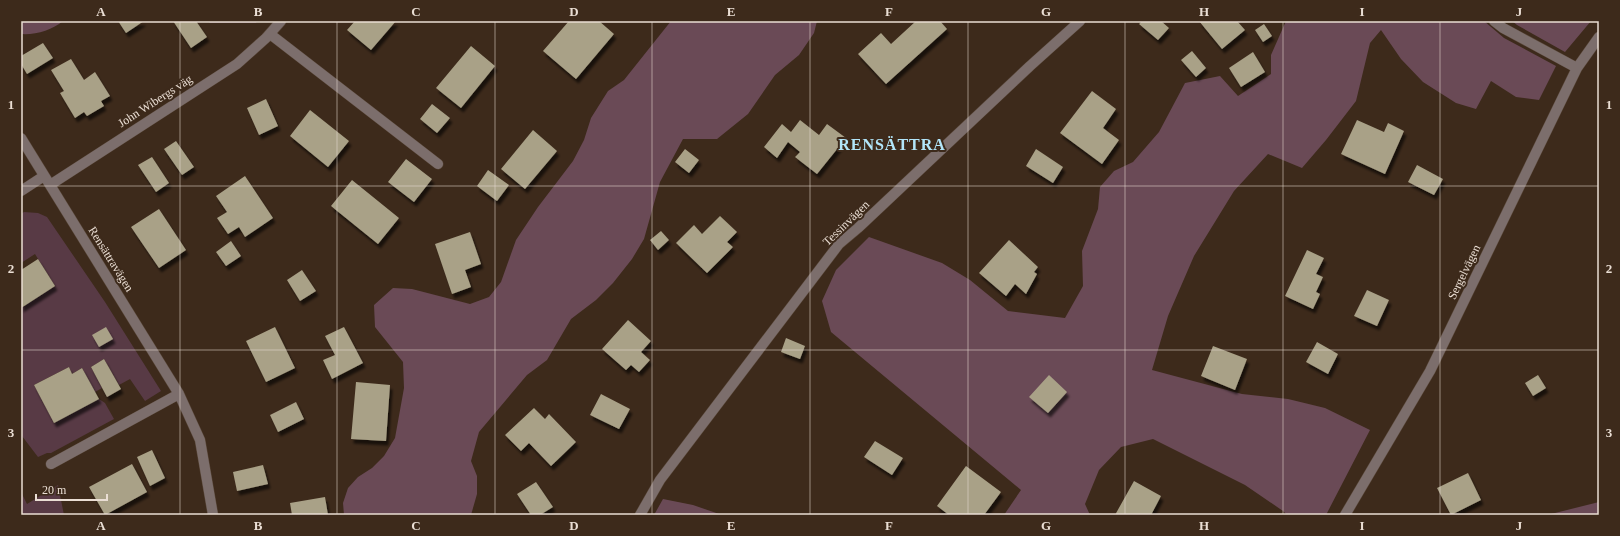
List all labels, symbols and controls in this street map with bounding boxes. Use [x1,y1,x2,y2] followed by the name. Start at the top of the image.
[96,4,106,19] text: A
[254,4,263,19] text: B
[411,4,421,19] text: C
[569,4,579,19] text: D
[727,4,735,19] text: E
[885,4,893,19] text: F
[1041,4,1051,19] text: G
[1199,4,1209,19] text: H
[1359,4,1365,19] text: I
[1516,4,1523,19] text: J
[115,72,195,130] street label: John Wibergs väg
[8,97,14,112] text: 1
[1606,97,1612,112] text: 1
[838,136,946,153] district label: RENSÄTTRA
[820,197,872,249] street label: Tessinvägen
[85,224,137,294] street label: Rensättravägen
[1445,242,1483,302] street label: Sergelvägen
[8,261,14,276] text: 2
[1606,261,1612,276] text: 2
[8,425,15,440] text: 3
[1606,425,1613,440] text: 3
[36,476,107,502] scale bar
[42,483,67,497] text: 20 m
[96,518,106,533] text: A
[254,518,263,533] text: B
[411,518,421,533] text: C
[569,518,579,533] text: D
[727,518,735,533] text: E
[885,518,893,533] text: F
[1041,518,1051,533] text: G
[1199,518,1209,533] text: H
[1359,518,1365,533] text: I
[1516,518,1523,533] text: J

